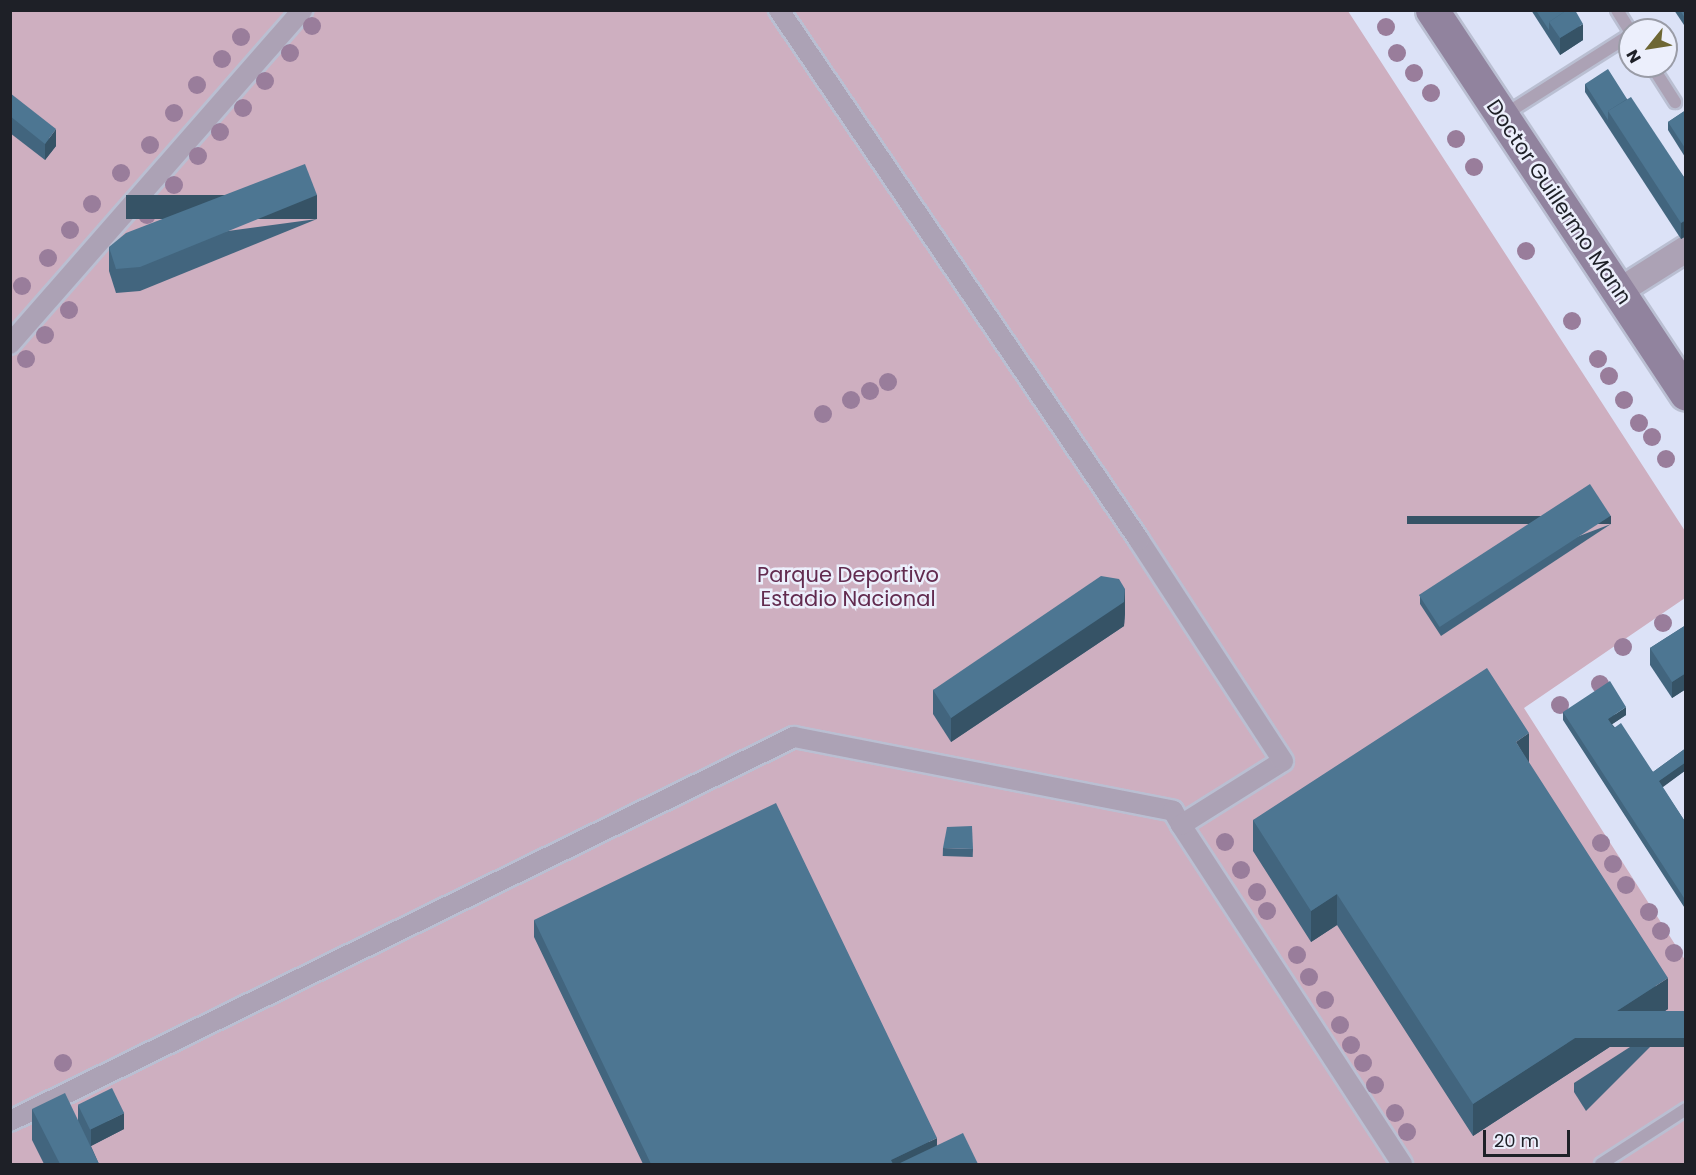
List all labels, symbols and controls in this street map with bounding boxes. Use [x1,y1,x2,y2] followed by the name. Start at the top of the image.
[1618,18,1678,78] north arrow
[1621,45,1647,67] text: N
[1481,95,1637,309] street label: Doctor Guillermo Mann
[757,562,939,612] park label: Parque Deportivo Estadio Nacional
[1486,1118,1573,1156] scale bar
[1494,1128,1539,1153] text: 20 m

